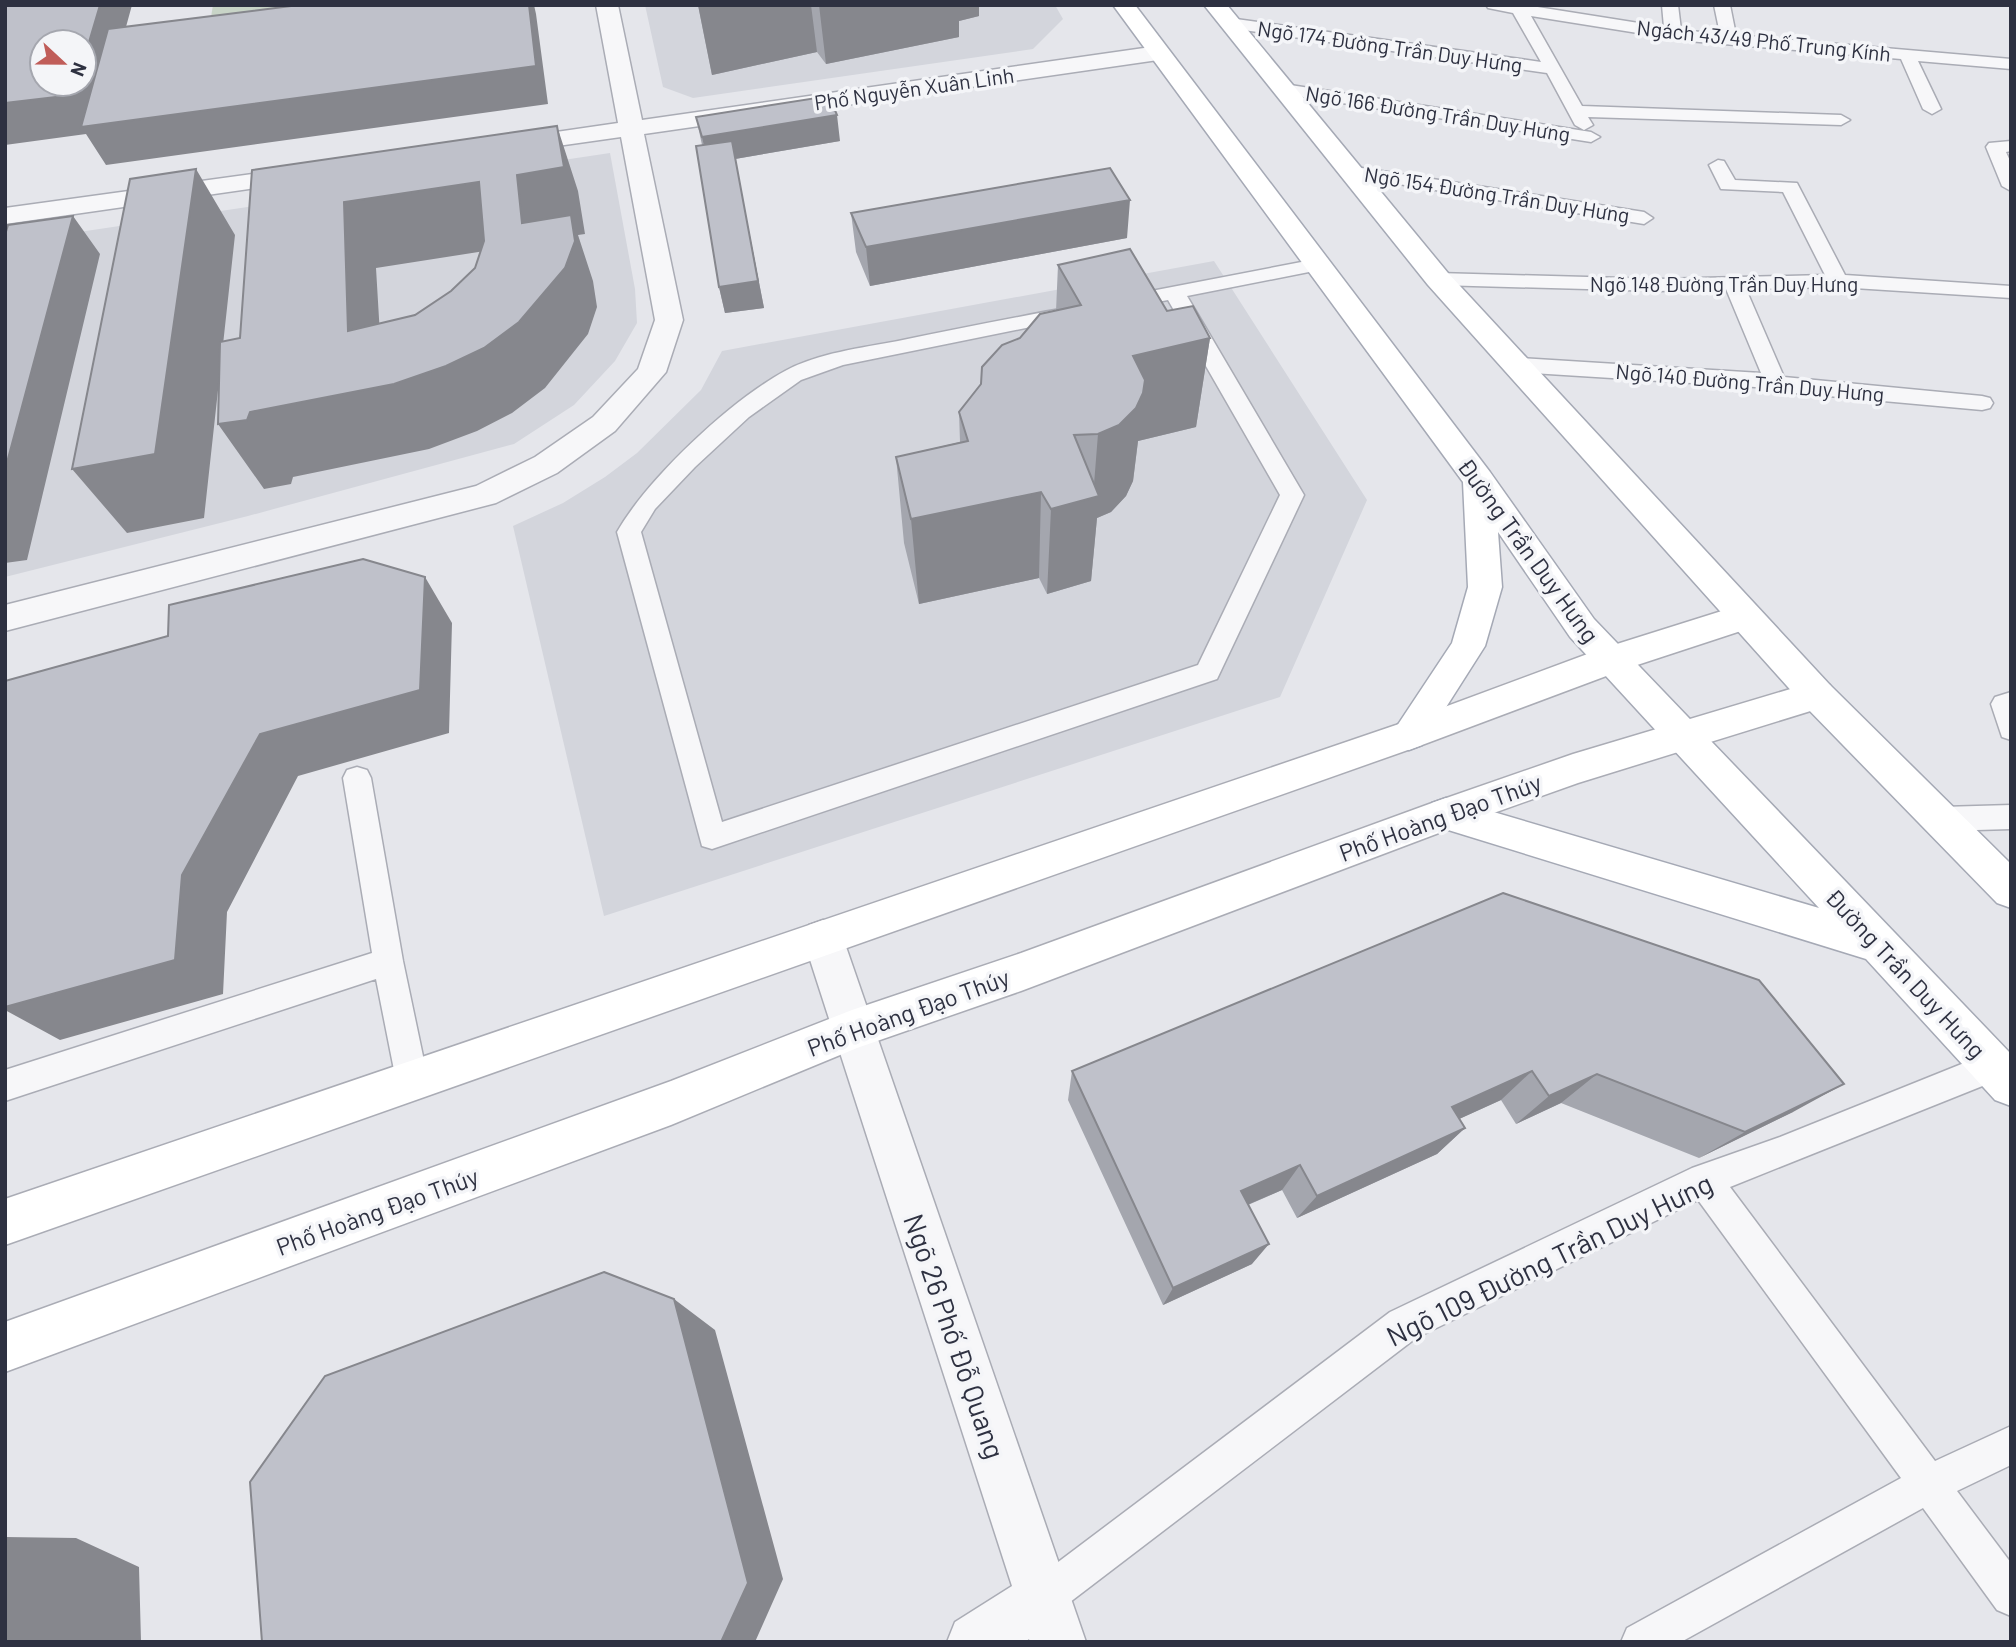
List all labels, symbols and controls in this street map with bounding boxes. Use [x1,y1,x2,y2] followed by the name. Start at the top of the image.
[1636,14,1892,66] street label: Ngách 43/49 Phố Trung Kính
[1256,15,1524,77] street label: Ngõ 174 Đường Trần Duy Hưng
[28,28,98,98] north arrow
[66,59,92,80] text: N
[812,62,1016,114] street label: Phố Nguyễn Xuân Linh
[1304,80,1572,146] street label: Ngõ 166 Đường Trần Duy Hưng
[1363,161,1631,227] street label: Ngõ 154 Đường Trần Duy Hưng
[1590,271,1858,296] street label: Ngõ 148 Đường Trần Duy Hưng
[1615,358,1885,406] street label: Ngõ 140 Đường Trần Duy Hưng
[1452,452,1606,648] street label: Đường Trần Duy Hưng
[1335,767,1545,867] street label: Phố Hoàng Đạo Thúy
[1820,882,1992,1064] street label: Đường Trần Duy Hưng
[803,962,1013,1062] street label: Phố Hoàng Đạo Thúy
[272,1161,482,1261] street label: Phố Hoàng Đạo Thúy
[1381,1165,1717,1353] street label: Ngõ 109 Đường Trần Duy Hưng
[897,1209,1013,1463] street label: Ngõ 26 Phố Đỗ Quang

